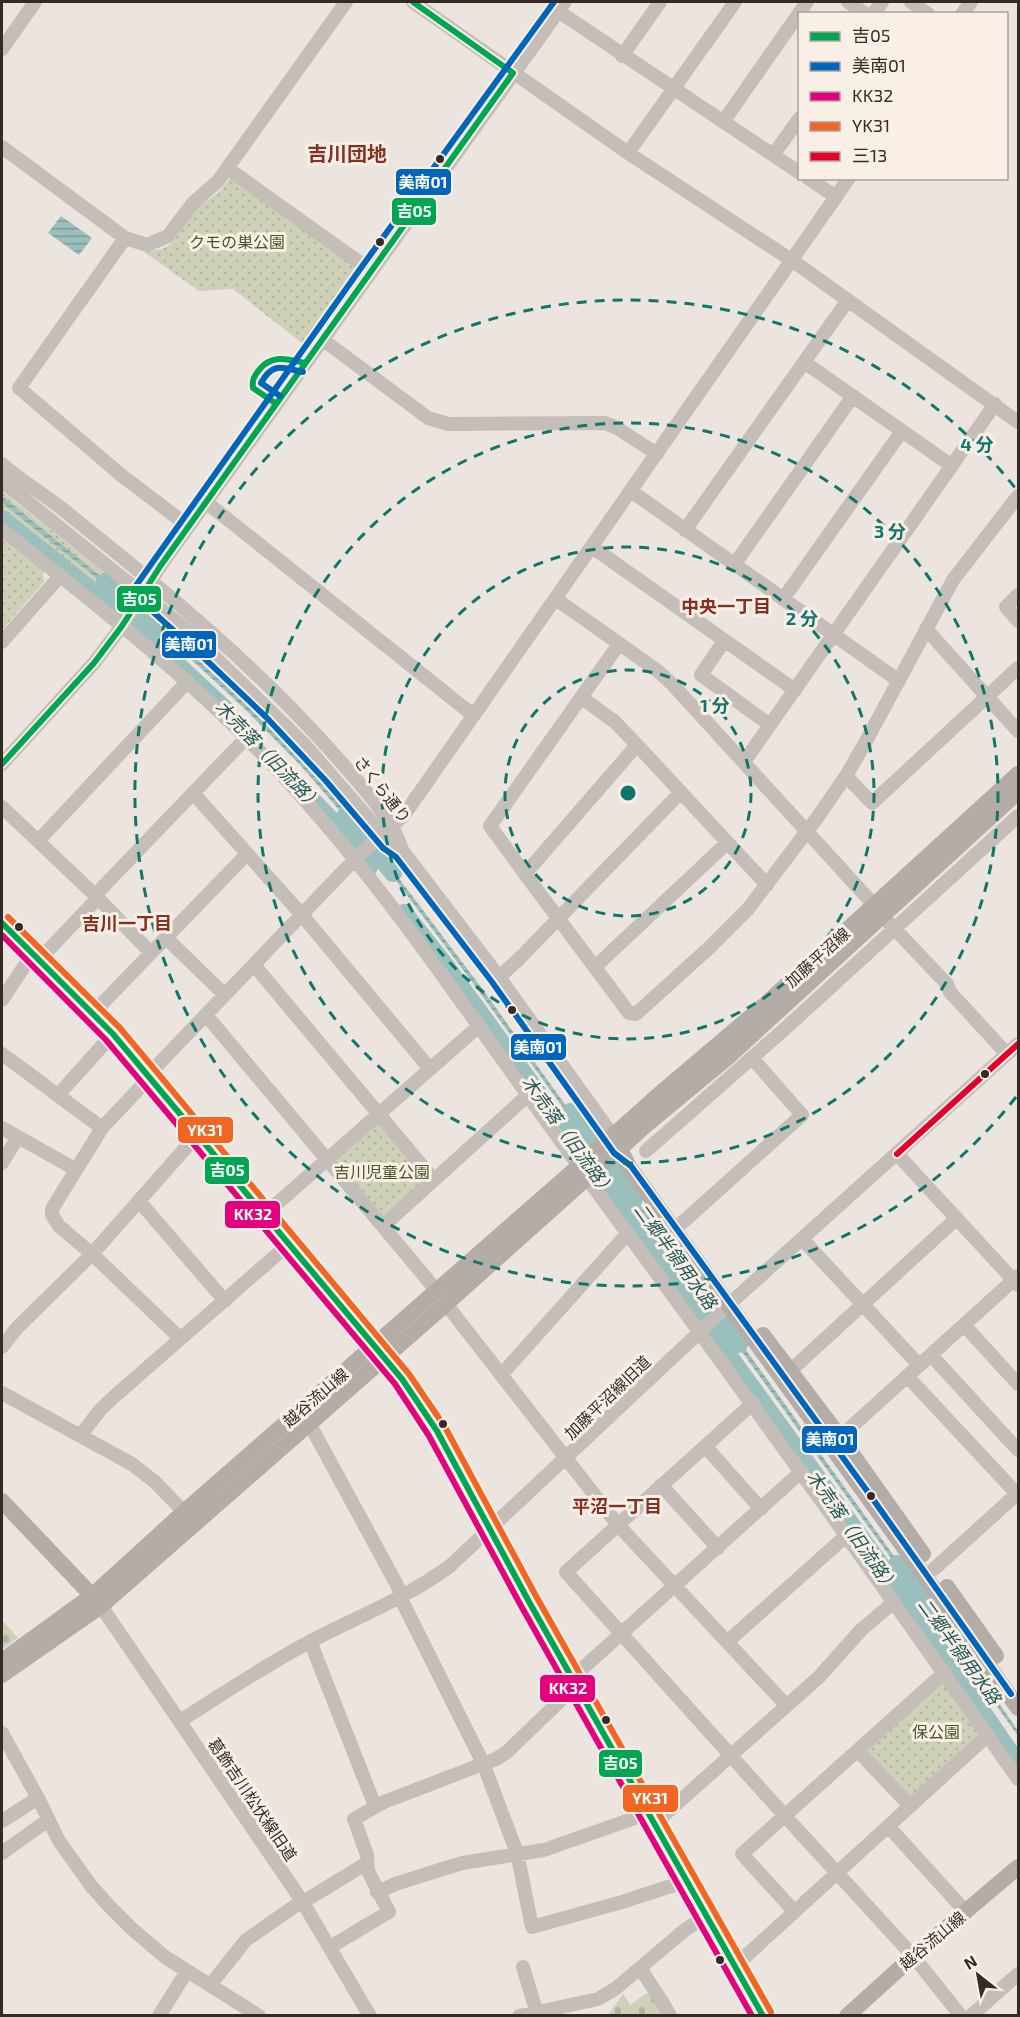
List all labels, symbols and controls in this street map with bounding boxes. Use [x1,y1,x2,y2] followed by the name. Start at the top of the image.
[798,12,1008,180] legend
[852,24,891,46] text: 吉05
[852,54,906,76] text: 美南01
[852,84,893,106] text: KK32
[852,114,890,136] text: YK31
[307,141,387,165] district label: 吉川団地
[852,144,887,166] text: 三13
[434,153,446,165] unlabelled marker
[395,168,452,196] line badge: 美南01
[398,172,448,191] text: 美南01
[391,197,437,226] line badge: 吉05
[397,201,432,220] text: 吉05
[189,232,285,251] park label: クモの巣公園
[374,236,386,248] unlabelled marker
[960,433,994,455] text: 4 分
[874,520,906,542] text: 3 分
[116,585,162,613] line badge: 吉05
[122,589,157,608] text: 吉05
[681,595,771,617] district label: 中央一丁目
[786,607,818,629] text: 2 分
[161,630,217,659] line badge: 美南01
[164,634,214,653] text: 美南01
[700,694,730,716] text: 1 分
[211,696,327,814] water label: 木売落（旧流路）
[351,752,415,826] street label: さくら通り
[618,783,638,803] centre of rings
[82,912,172,934] district label: 吉川一丁目
[13,921,25,933] unlabelled marker
[781,923,853,991] street label: 加藤平沼線
[506,1004,518,1016] unlabelled marker
[510,1033,567,1061] line badge: 美南01
[513,1037,563,1056] text: 美南01
[979,1068,991,1080] unlabelled marker
[518,1071,620,1201] water label: 木売落（旧流路）
[177,1116,234,1144] line badge: YK31
[187,1120,223,1139] text: YK31
[204,1156,250,1185] line badge: 吉05
[210,1160,245,1179] text: 吉05
[334,1162,430,1181] park label: 吉川児童公園
[630,1199,723,1315] water label: 二郷半領用水路
[224,1200,281,1229] line badge: KK32
[234,1204,272,1223] text: KK32
[560,1351,654,1443] street label: 加藤平沼線旧道
[279,1364,351,1430] street label: 越谷流山線
[437,1418,449,1430] unlabelled marker
[801,1425,858,1454] line badge: 美南01
[805,1429,855,1448] text: 美南01
[803,1466,903,1596] water label: 木売落（旧流路）
[865,1490,877,1502] unlabelled marker
[572,1495,662,1517] district label: 平沼一丁目
[914,1594,1007,1710] water label: 二郷半領用水路
[539,1674,596,1703] line badge: KK32
[549,1678,587,1697] text: KK32
[600,1714,612,1726] unlabelled marker
[912,1722,960,1741] park label: 保公園
[205,1734,301,1864] street label: 葛飾吉川松伏線旧道
[598,1749,643,1778] line badge: 吉05
[603,1753,638,1772] text: 吉05
[622,1784,679,1813] line badge: YK31
[632,1788,668,1807] text: YK31
[895,1907,969,1973] street label: 越谷流山線
[948,1945,1008,2005] north arrow
[960,1951,980,1973] text: N
[714,1954,726,1966] unlabelled marker

